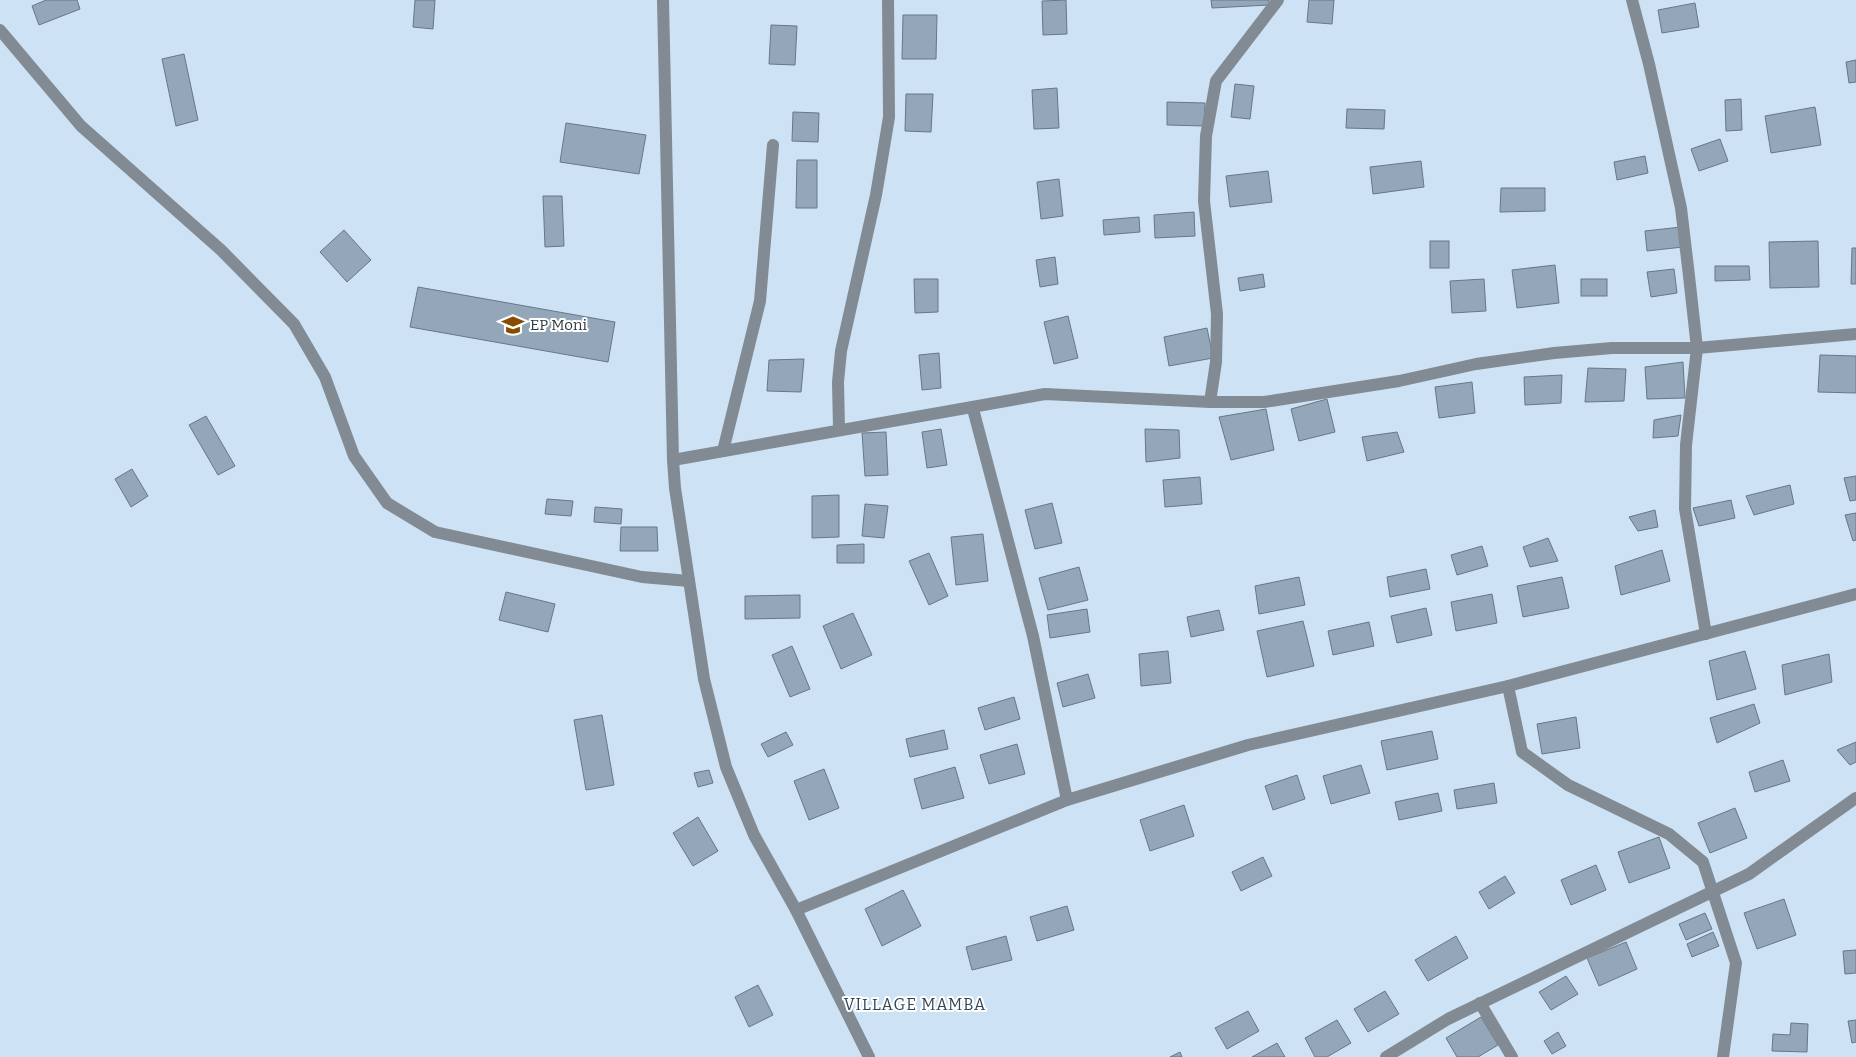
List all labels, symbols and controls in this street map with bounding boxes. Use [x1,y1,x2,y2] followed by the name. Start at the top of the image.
[500,312,526,338] school or university icon: EP Moni
[530,316,587,334] place label: EP Moni
[844,995,986,1014] district label: VILLAGE MAMBA

